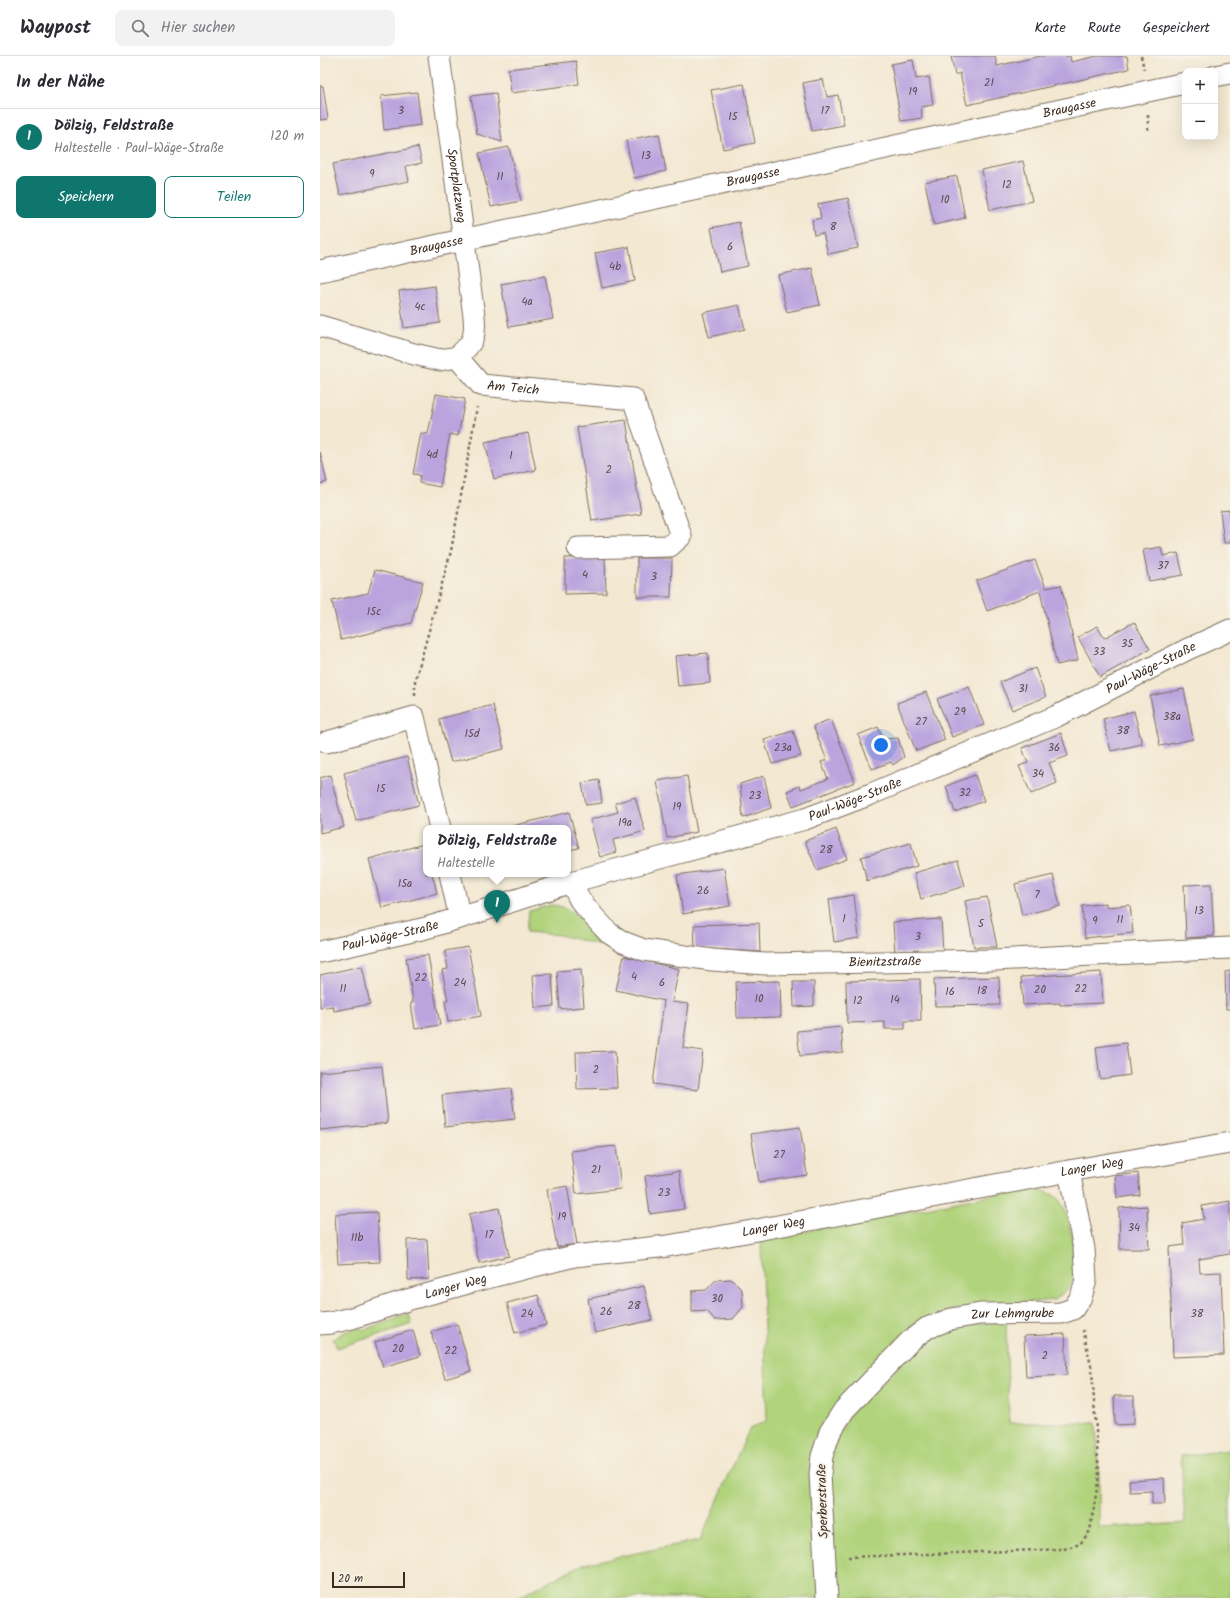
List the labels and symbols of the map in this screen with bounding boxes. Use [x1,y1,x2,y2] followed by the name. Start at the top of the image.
[984,74,994,92] house number: 21
[909,83,918,101] house number: 19
[1041,92,1098,124] street label: Braugasse
[398,102,404,120] house number: 3
[821,102,830,120] house number: 17
[728,108,739,126] house number: 15
[441,147,472,225] street label: Sportplatzweg
[641,147,651,165] house number: 13
[724,161,782,193] street label: Braugasse
[369,165,375,183] house number: 9
[497,168,503,186] house number: 11
[1002,176,1012,194] house number: 12
[941,191,950,209] house number: 10
[830,218,837,236] house number: 8
[408,230,465,262] street label: Braugasse
[727,238,733,256] house number: 6
[609,258,621,276] house number: 4b
[521,293,533,311] house number: 4a
[415,298,426,316] house number: 4c
[486,375,540,401] street label: Am Teich
[426,446,438,464] house number: 4d
[509,447,513,465] house number: 1
[606,461,612,479] house number: 2
[1157,557,1170,575] house number: 37
[582,566,588,584] house number: 4
[651,568,657,586] house number: 3
[367,603,381,621] house number: 15c
[1121,635,1134,653] house number: 35
[1102,636,1200,700] street label: Paul-Wäge-Straße
[1093,643,1105,661] house number: 33
[1018,680,1028,698] house number: 31
[954,703,967,721] house number: 29
[1163,708,1181,726] house number: 38a
[915,713,928,731] house number: 27
[1117,722,1130,740] house number: 38
[465,725,480,743] house number: 15d
[871,735,891,755] your location
[774,739,792,757] house number: 23a
[1048,739,1060,757] house number: 36
[1032,765,1044,783] house number: 34
[805,772,905,827] street label: Paul-Wäge-Straße
[376,780,387,798] house number: 15
[959,784,971,802] house number: 32
[749,787,761,805] house number: 23
[673,798,682,816] house number: 19
[618,814,632,832] house number: 19a
[819,841,833,859] house number: 28
[398,875,412,893] house number: 15a
[697,882,709,900] house number: 26
[1034,886,1040,904] house number: 7
[484,890,510,923] pin: 1
[1194,902,1204,920] house number: 13
[842,910,846,928] house number: 1
[1117,911,1123,929] house number: 11
[1092,912,1098,930] house number: 9
[340,914,441,957] street label: Paul-Wäge-Straße
[978,915,985,933] house number: 5
[915,928,921,946] house number: 3
[848,951,921,973] street label: Bienitzstraße
[631,968,637,986] house number: 4
[415,969,427,987] house number: 22
[454,974,466,992] house number: 24
[659,974,665,992] house number: 6
[340,980,346,998] house number: 11
[1075,980,1087,998] house number: 22
[1034,981,1046,999] house number: 20
[977,982,987,1000] house number: 18
[945,983,955,1001] house number: 16
[755,990,764,1008] house number: 10
[890,991,900,1009] house number: 14
[853,992,863,1010] house number: 12
[593,1061,599,1079] house number: 2
[773,1146,786,1164] house number: 27
[1059,1151,1125,1183] street label: Langer Weg
[591,1161,601,1179] house number: 21
[658,1184,670,1202] house number: 23
[558,1208,567,1226] house number: 19
[740,1211,807,1243] street label: Langer Weg
[1128,1219,1140,1237] house number: 34
[485,1226,494,1244] house number: 17
[351,1229,364,1247] house number: 11b
[422,1268,489,1305] street label: Langer Weg
[711,1290,723,1308] house number: 30
[627,1297,641,1315] house number: 28
[600,1303,612,1321] house number: 26
[969,1303,1054,1326] street label: Zur Lehmgrube
[521,1305,533,1323] house number: 24
[1191,1305,1204,1323] house number: 38
[392,1340,404,1358] house number: 20
[445,1342,457,1360] house number: 22
[1042,1347,1048,1365] house number: 2
[811,1463,835,1539] street label: Sperberstraße
[332,1570,405,1589] scale bar

